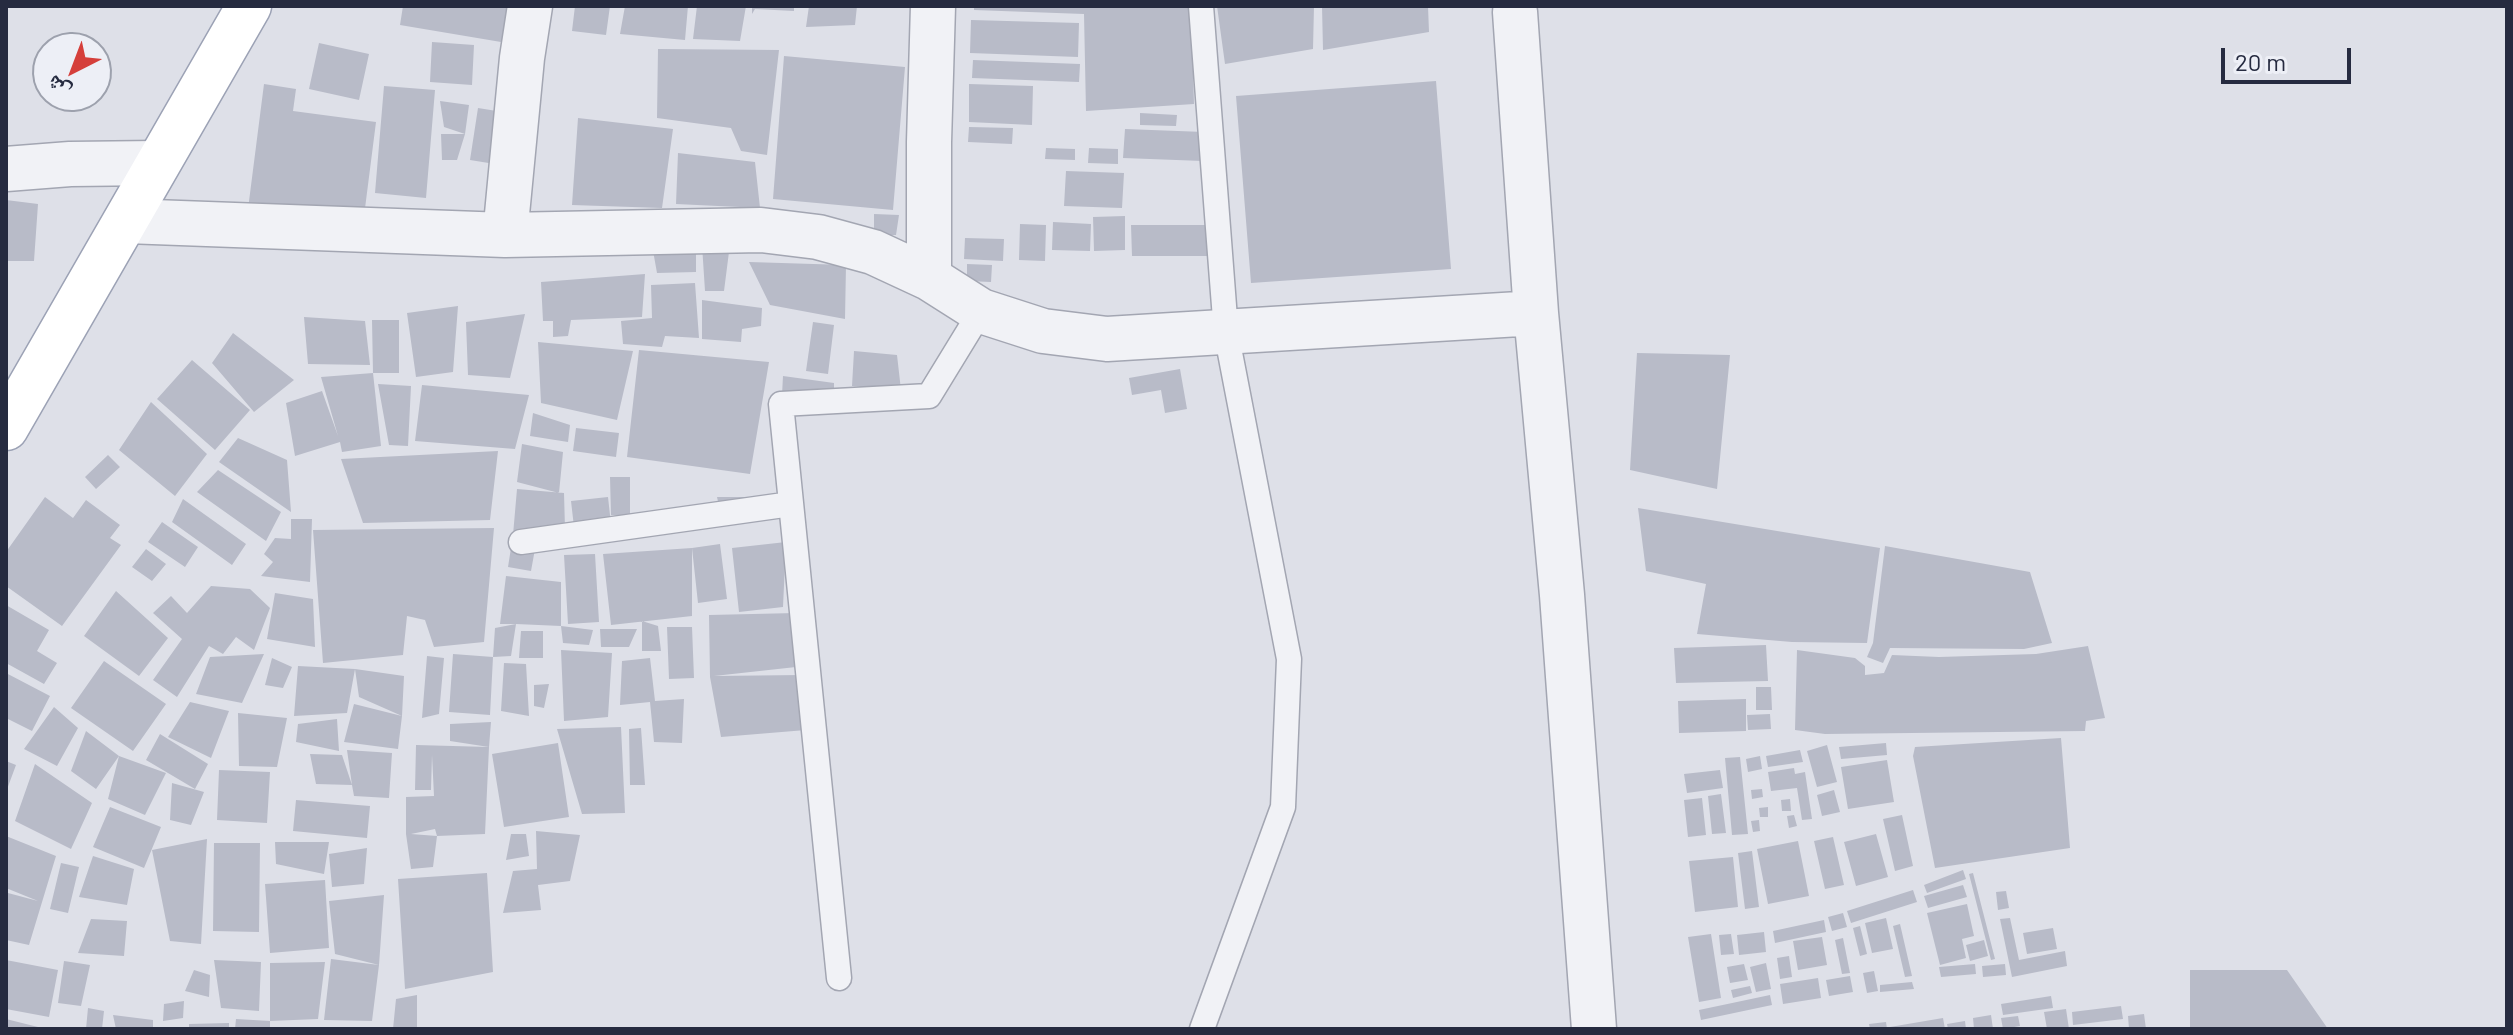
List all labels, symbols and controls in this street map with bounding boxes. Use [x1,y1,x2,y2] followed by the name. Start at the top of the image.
[32,32,112,112] north arrow
[2225,32,2355,82] scale bar
[2235,47,2286,76] text: 20 m
[40,71,75,106] text: ش

